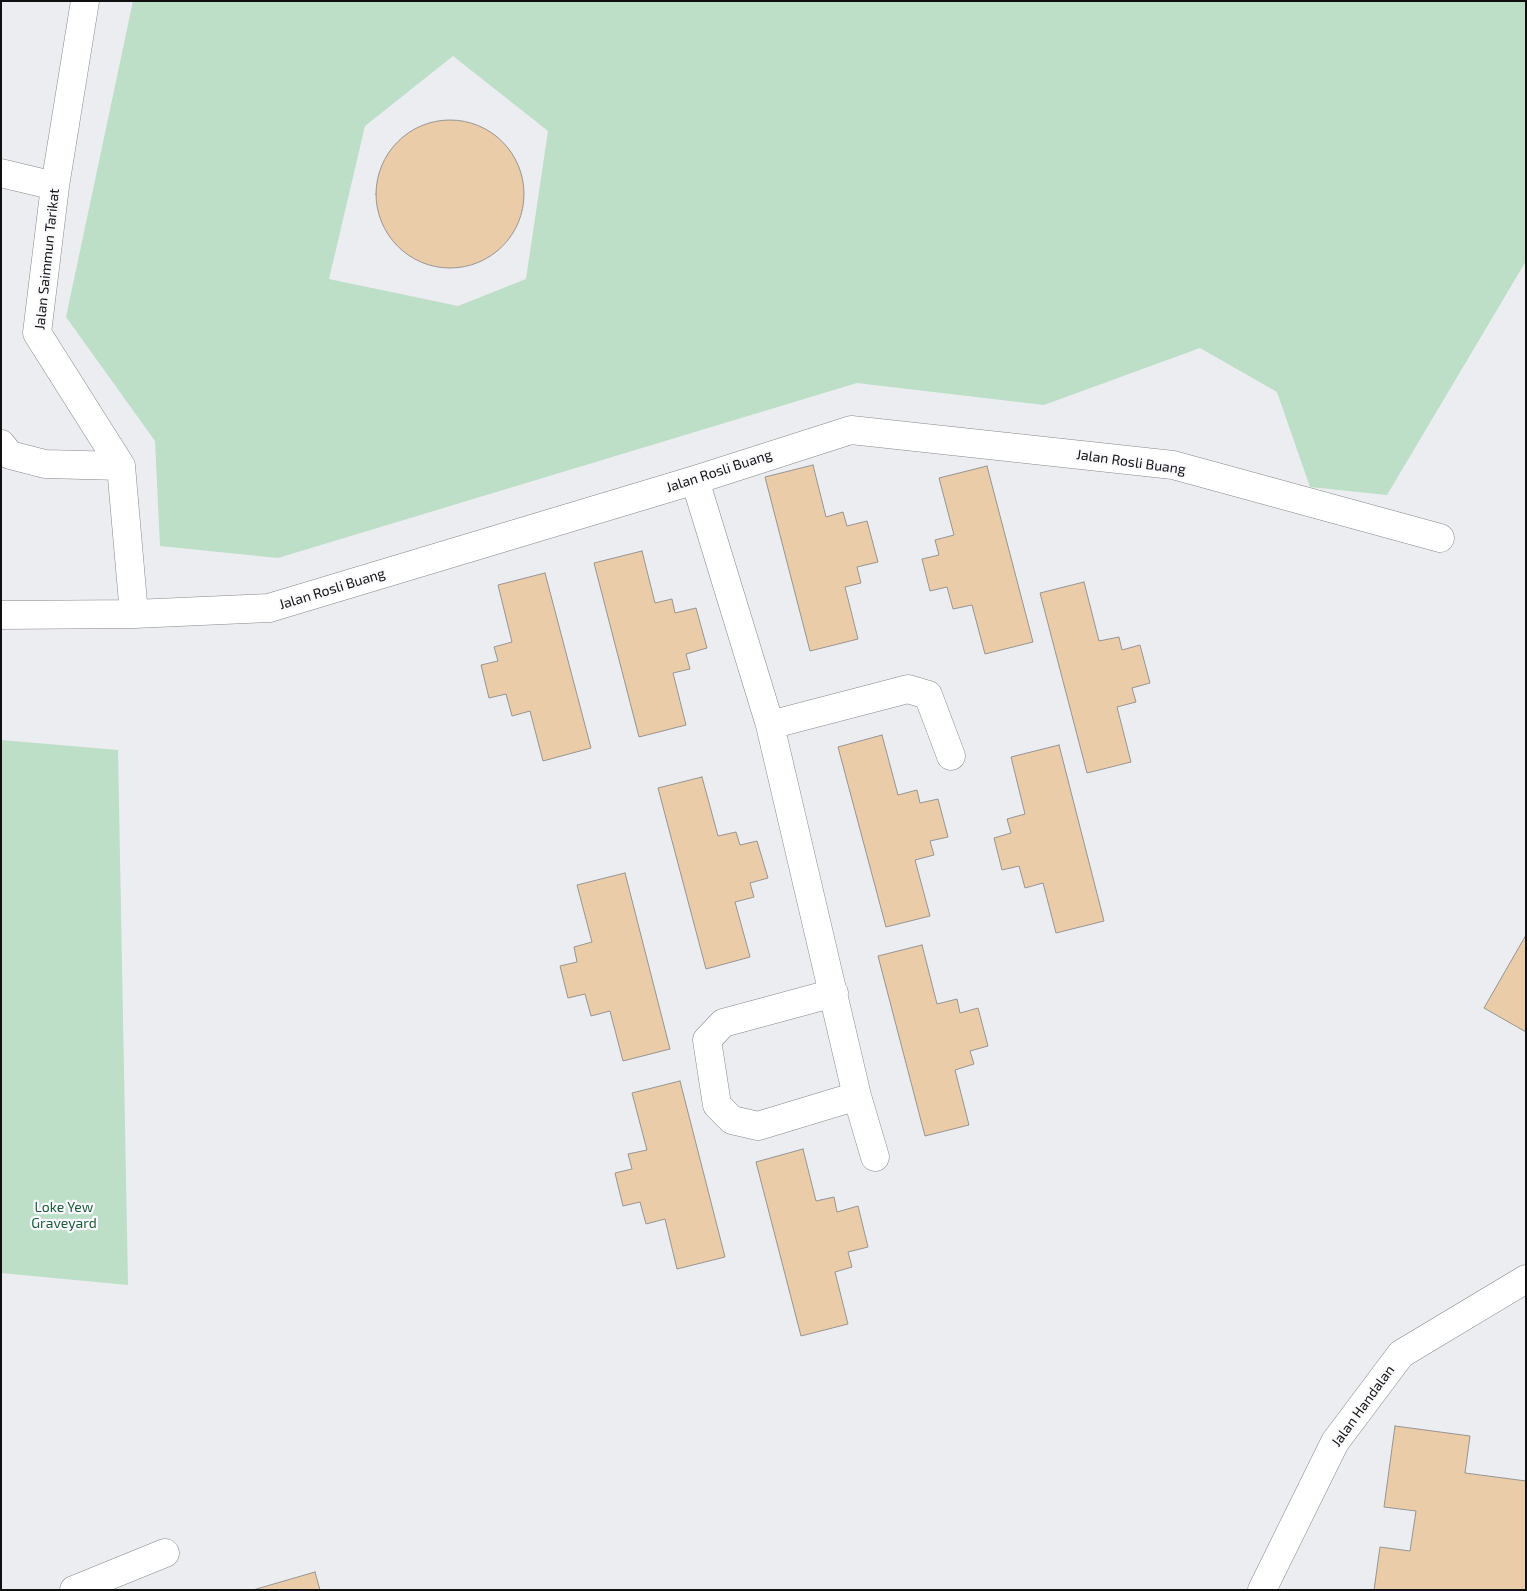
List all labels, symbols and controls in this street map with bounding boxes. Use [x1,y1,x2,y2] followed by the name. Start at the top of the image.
[31,187,63,331] street label: Jalan Saimmun Tarikat
[664,446,774,496] street label: Jalan Rosli Buang
[1075,446,1187,478] street label: Jalan Rosli Buang
[277,565,387,613] street label: Jalan Rosli Buang
[31,1199,97,1232] park label: Loke Yew Graveyard
[1328,1362,1398,1450] street label: Jalan Handalan

